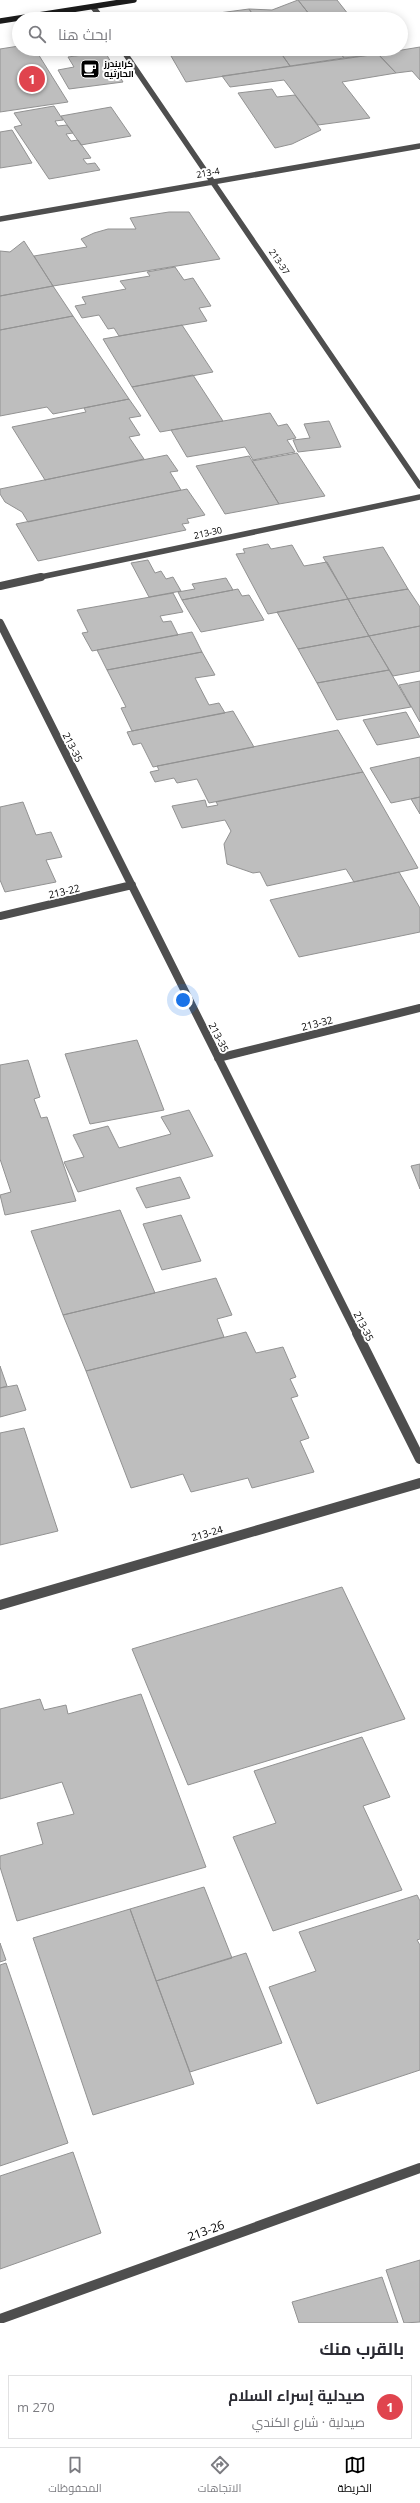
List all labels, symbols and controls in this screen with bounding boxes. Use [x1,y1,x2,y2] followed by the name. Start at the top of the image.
[12,12,408,56] search box
[26,23,48,45] icon: search
[58,24,112,44] text: ابحث هنا
[103,57,134,80] place label: كرايندرز الحارثيه
[79,58,101,80] cafe icon: كرايندرز الحارثيه
[19,64,45,94] pin: 1
[195,164,221,181] street label: 213-4
[266,246,293,277] street label: 213-37
[193,523,223,542] street label: 213-30
[60,730,87,765] street label: 213-35
[47,881,81,901] street label: 213-22
[173,990,193,1010] your location
[300,1012,334,1034] street label: 213-32
[206,1020,233,1055] street label: 213-35
[351,1309,378,1344] street label: 213-35
[190,1522,224,1544] street label: 213-24
[185,2216,227,2245] street label: 213-26
[319,2337,404,2360] text: بالقرب منك
[228,2385,365,2405] text: صيدلية إسراء السلام
[17,2398,55,2416] text: 270 m
[386,2398,394,2416] text: 1
[252,2413,365,2431] text: صيدلية · شارع الكندي
[48,2454,102,2498] tab: المحفوظات
[198,2454,241,2498] tab: الاتجاهات
[338,2454,372,2498] tab: الخريطة

